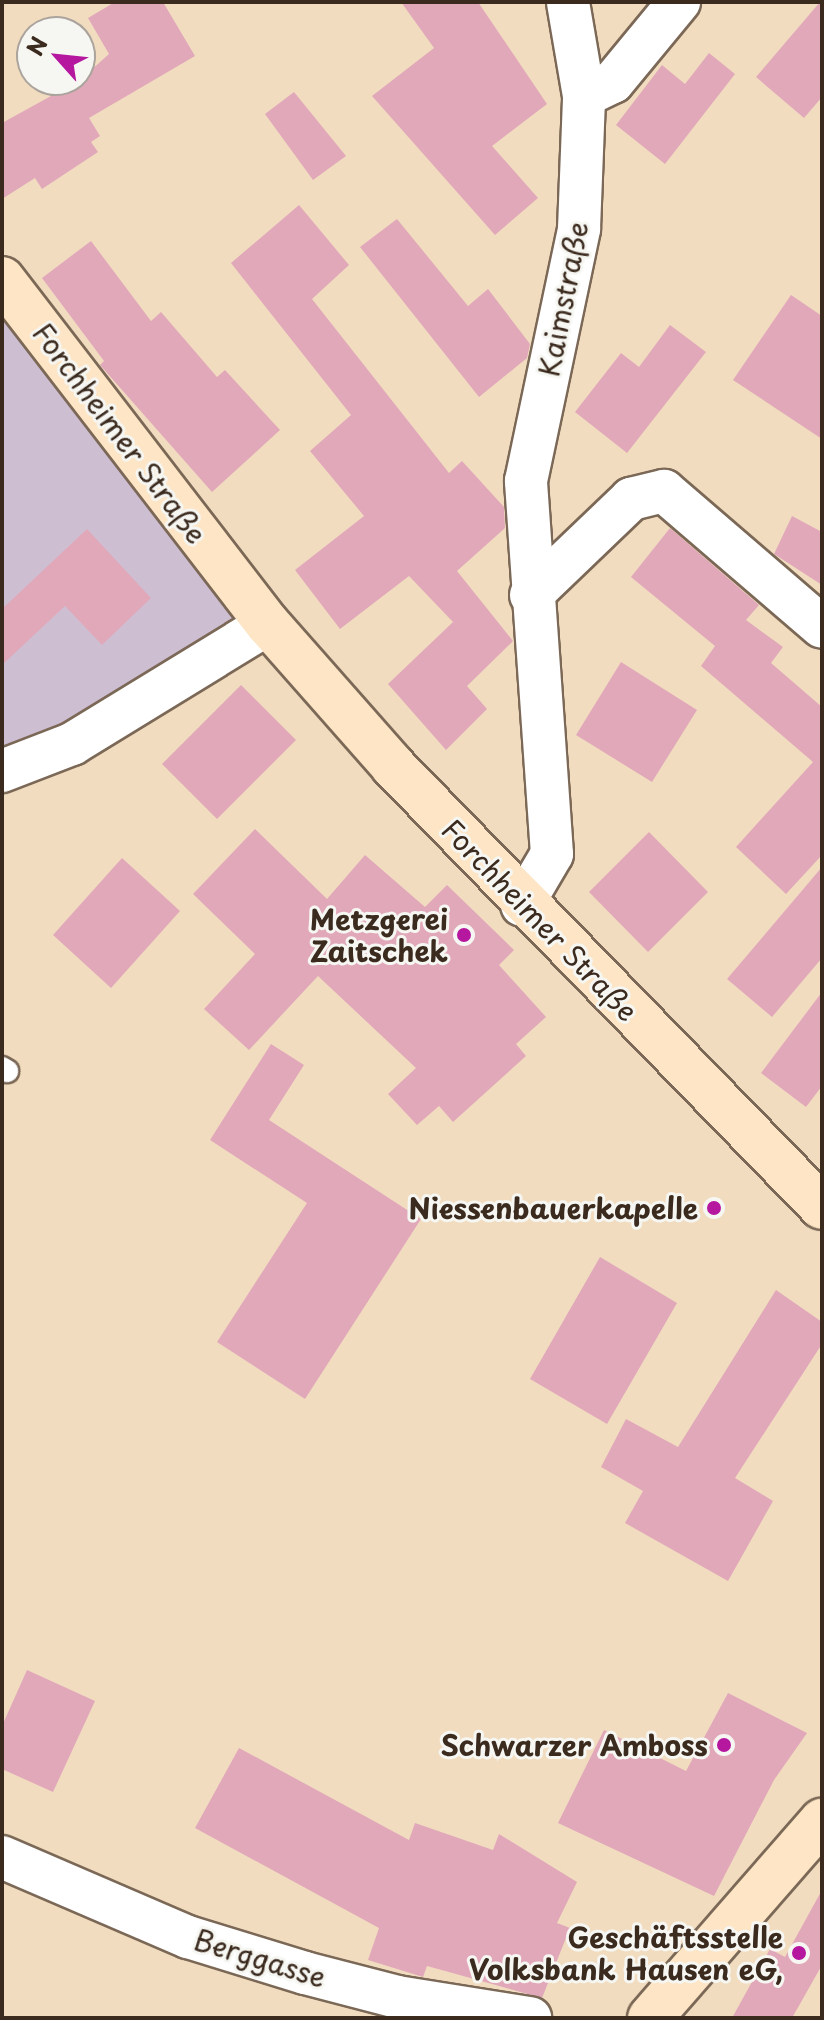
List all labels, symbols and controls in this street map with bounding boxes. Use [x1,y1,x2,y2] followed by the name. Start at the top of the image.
[16,16,96,96] north arrow
[17,31,55,61] text: N
[532,219,594,379] street label: Kaimstraße
[26,316,214,550] street label: Forchheimer Straße
[435,812,645,1028] street label: Forchheimer Straße
[310,902,448,968] place label: Metzgerei Zaitschek
[455,926,473,944] marker: Metzgerei Zaitschek
[409,1191,698,1225] place label: Niessenbauerkapelle
[705,1199,723,1217] marker: Niessenbauerkapelle
[439,1728,708,1762] place label: Schwarzer Amboss
[715,1736,733,1754] marker: Schwarzer Amboss
[469,1920,783,1986] place label: Geschäftsstelle Volksbank Hausen eG,
[190,1922,330,1994] street label: Berggasse
[790,1944,808,1962] marker: Geschäftsstelle Volksbank Hausen eG,

